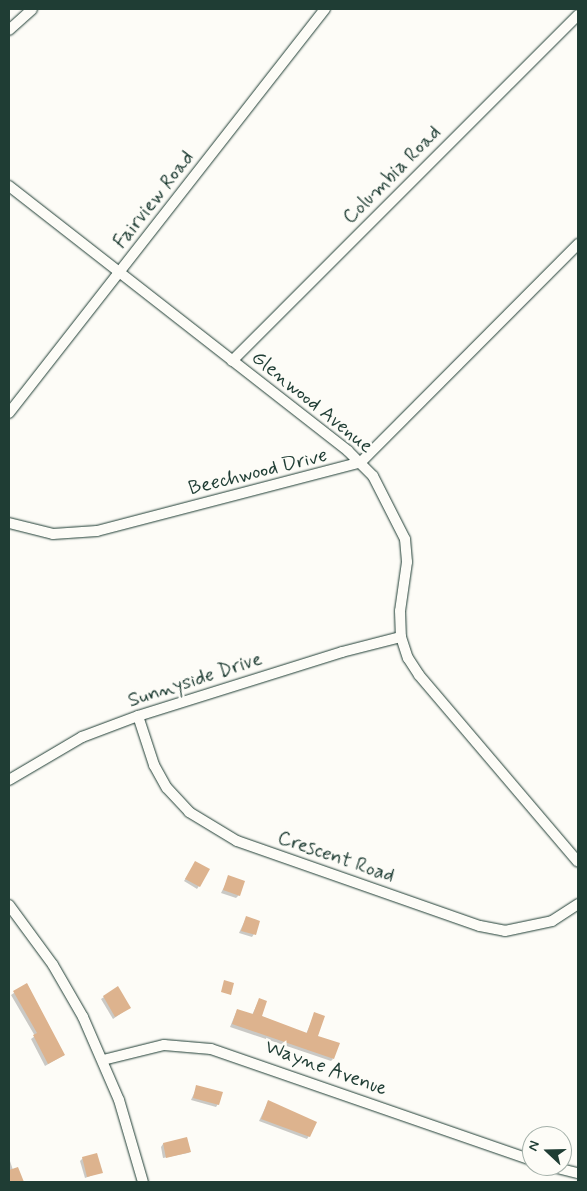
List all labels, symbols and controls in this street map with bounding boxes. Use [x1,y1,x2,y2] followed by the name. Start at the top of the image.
[338,121,446,229] street label: Columbia Road
[109,147,199,253] street label: Fairview Road
[246,345,378,459] street label: Glenwood Avenue
[187,443,329,501] street label: Beechwood Drive
[125,647,265,713] street label: Sunnyside Drive
[274,826,398,888] street label: Crescent Road
[260,1034,392,1102] street label: Wayne Avenue
[522,1126,572,1176] north arrow
[524,1138,544,1154] text: N

